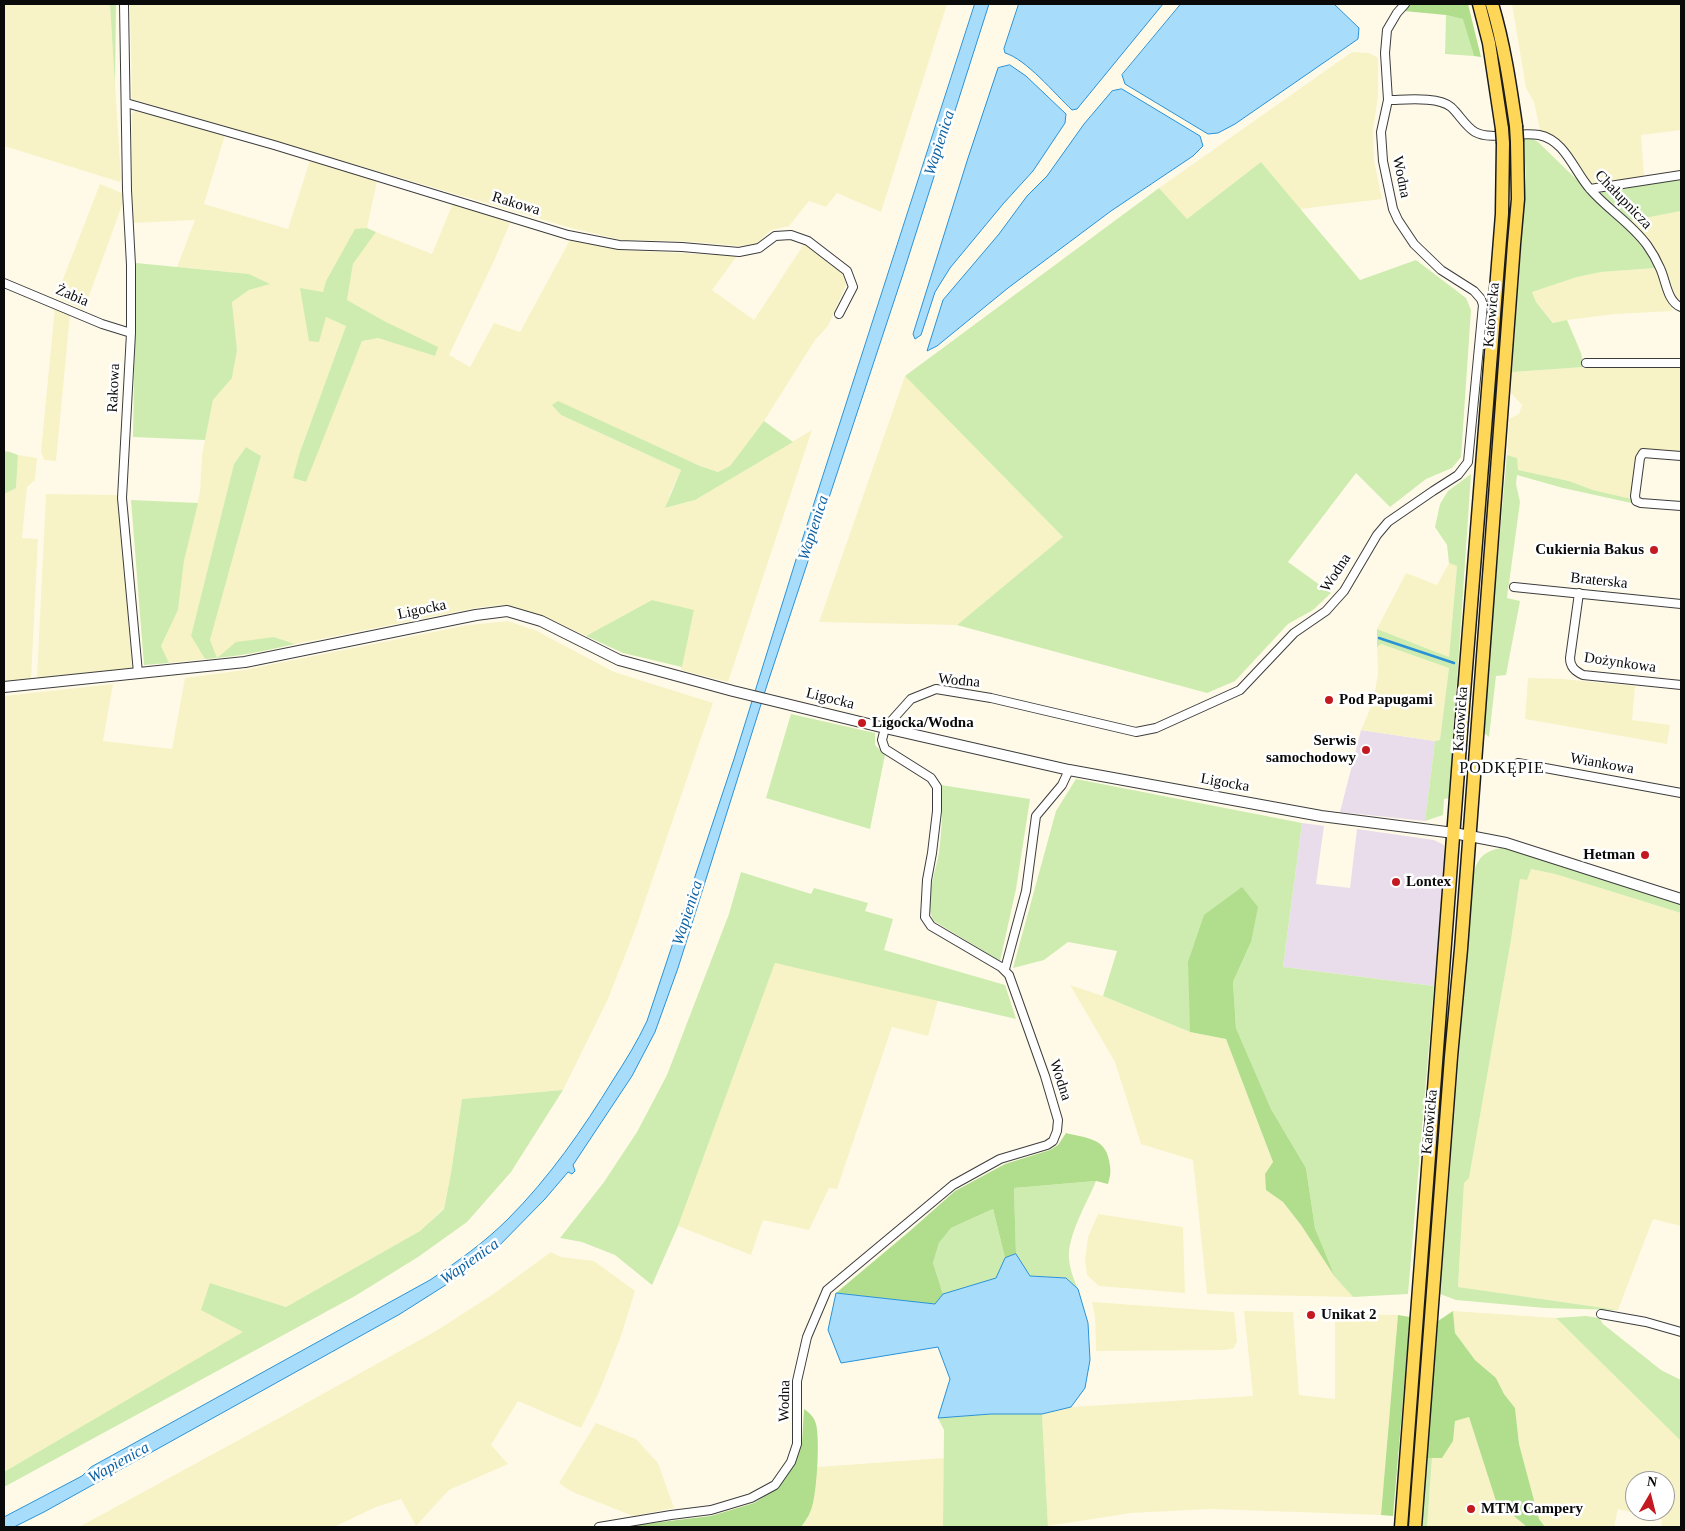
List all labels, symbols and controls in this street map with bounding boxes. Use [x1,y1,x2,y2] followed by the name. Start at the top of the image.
[921,108,959,178] water label: Wapienica
[1388,155,1414,199] street label: Wodna
[1590,167,1656,233] street label: Chałupnicza
[490,188,542,220] street label: Rakowa
[53,281,91,311] street label: Żabia
[1480,282,1504,348] street label: Katowicka
[104,363,124,413] street label: Rakowa
[795,493,833,563] water label: Wapienica
[1535,541,1644,559] place label: Cukiernia Bakus
[1648,544,1660,556] marker: Cukiernia Bakus
[1317,550,1355,596] street label: Wodna
[1569,569,1629,593] street label: Braterska
[396,596,448,624] street label: Ligocka
[1583,649,1657,677] street label: Dożynkowa
[937,670,981,692] street label: Wodna
[804,684,856,714] street label: Ligocka
[1450,686,1472,752] street label: Katowicka
[1339,691,1433,709] place label: Pod Papugami
[1323,694,1335,706] marker: Pod Papugami
[872,714,974,732] place label: Ligocka/Wodna
[856,717,868,729] marker: Ligocka/Wodna
[1266,732,1356,767] place label: Serwis samochodowy
[1360,744,1372,756] marker: Serwis samochodowy
[1569,750,1635,778] street label: Wiankowa
[1458,759,1546,779] district label: PODKĘPIE
[1199,770,1251,796] street label: Ligocka
[1583,846,1635,864] place label: Hetman
[1639,849,1651,861] marker: Hetman
[1406,873,1451,891] place label: Lontex
[1390,876,1402,888] marker: Lontex
[669,878,707,948] water label: Wapienica
[1045,1057,1075,1103] street label: Wodna
[1418,1089,1442,1155] street label: Katowicka
[437,1235,503,1289] water label: Wapienica
[1321,1306,1376,1324] place label: Unikat 2
[1305,1309,1317,1321] marker: Unikat 2
[776,1380,794,1422] street label: Wodna
[85,1438,153,1488] water label: Wapienica
[1625,1471,1675,1521] north arrow
[1646,1474,1658,1490] text: N
[1481,1500,1583,1518] place label: MTM Campery
[1465,1503,1477,1515] marker: MTM Campery

